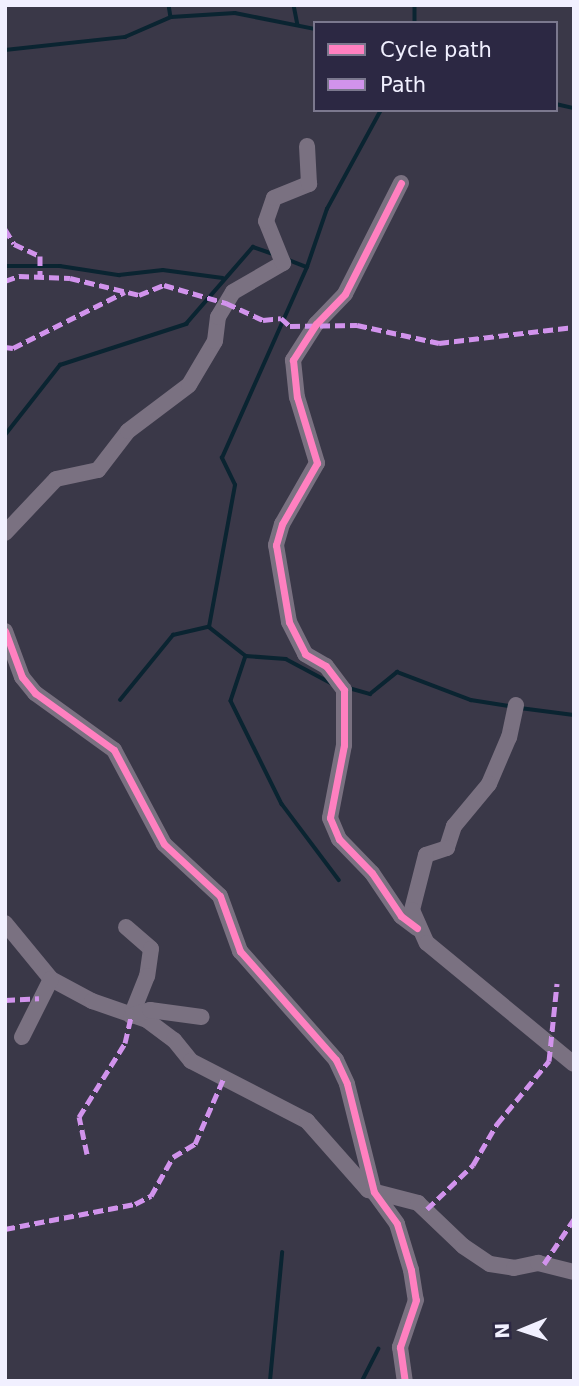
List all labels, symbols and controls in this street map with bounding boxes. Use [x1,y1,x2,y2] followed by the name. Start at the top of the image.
[313,21,558,112] legend
[380,38,492,62] text: Cycle path
[380,73,426,97] text: Path
[488,1295,558,1365] north arrow
[491,1322,513,1339] text: N

